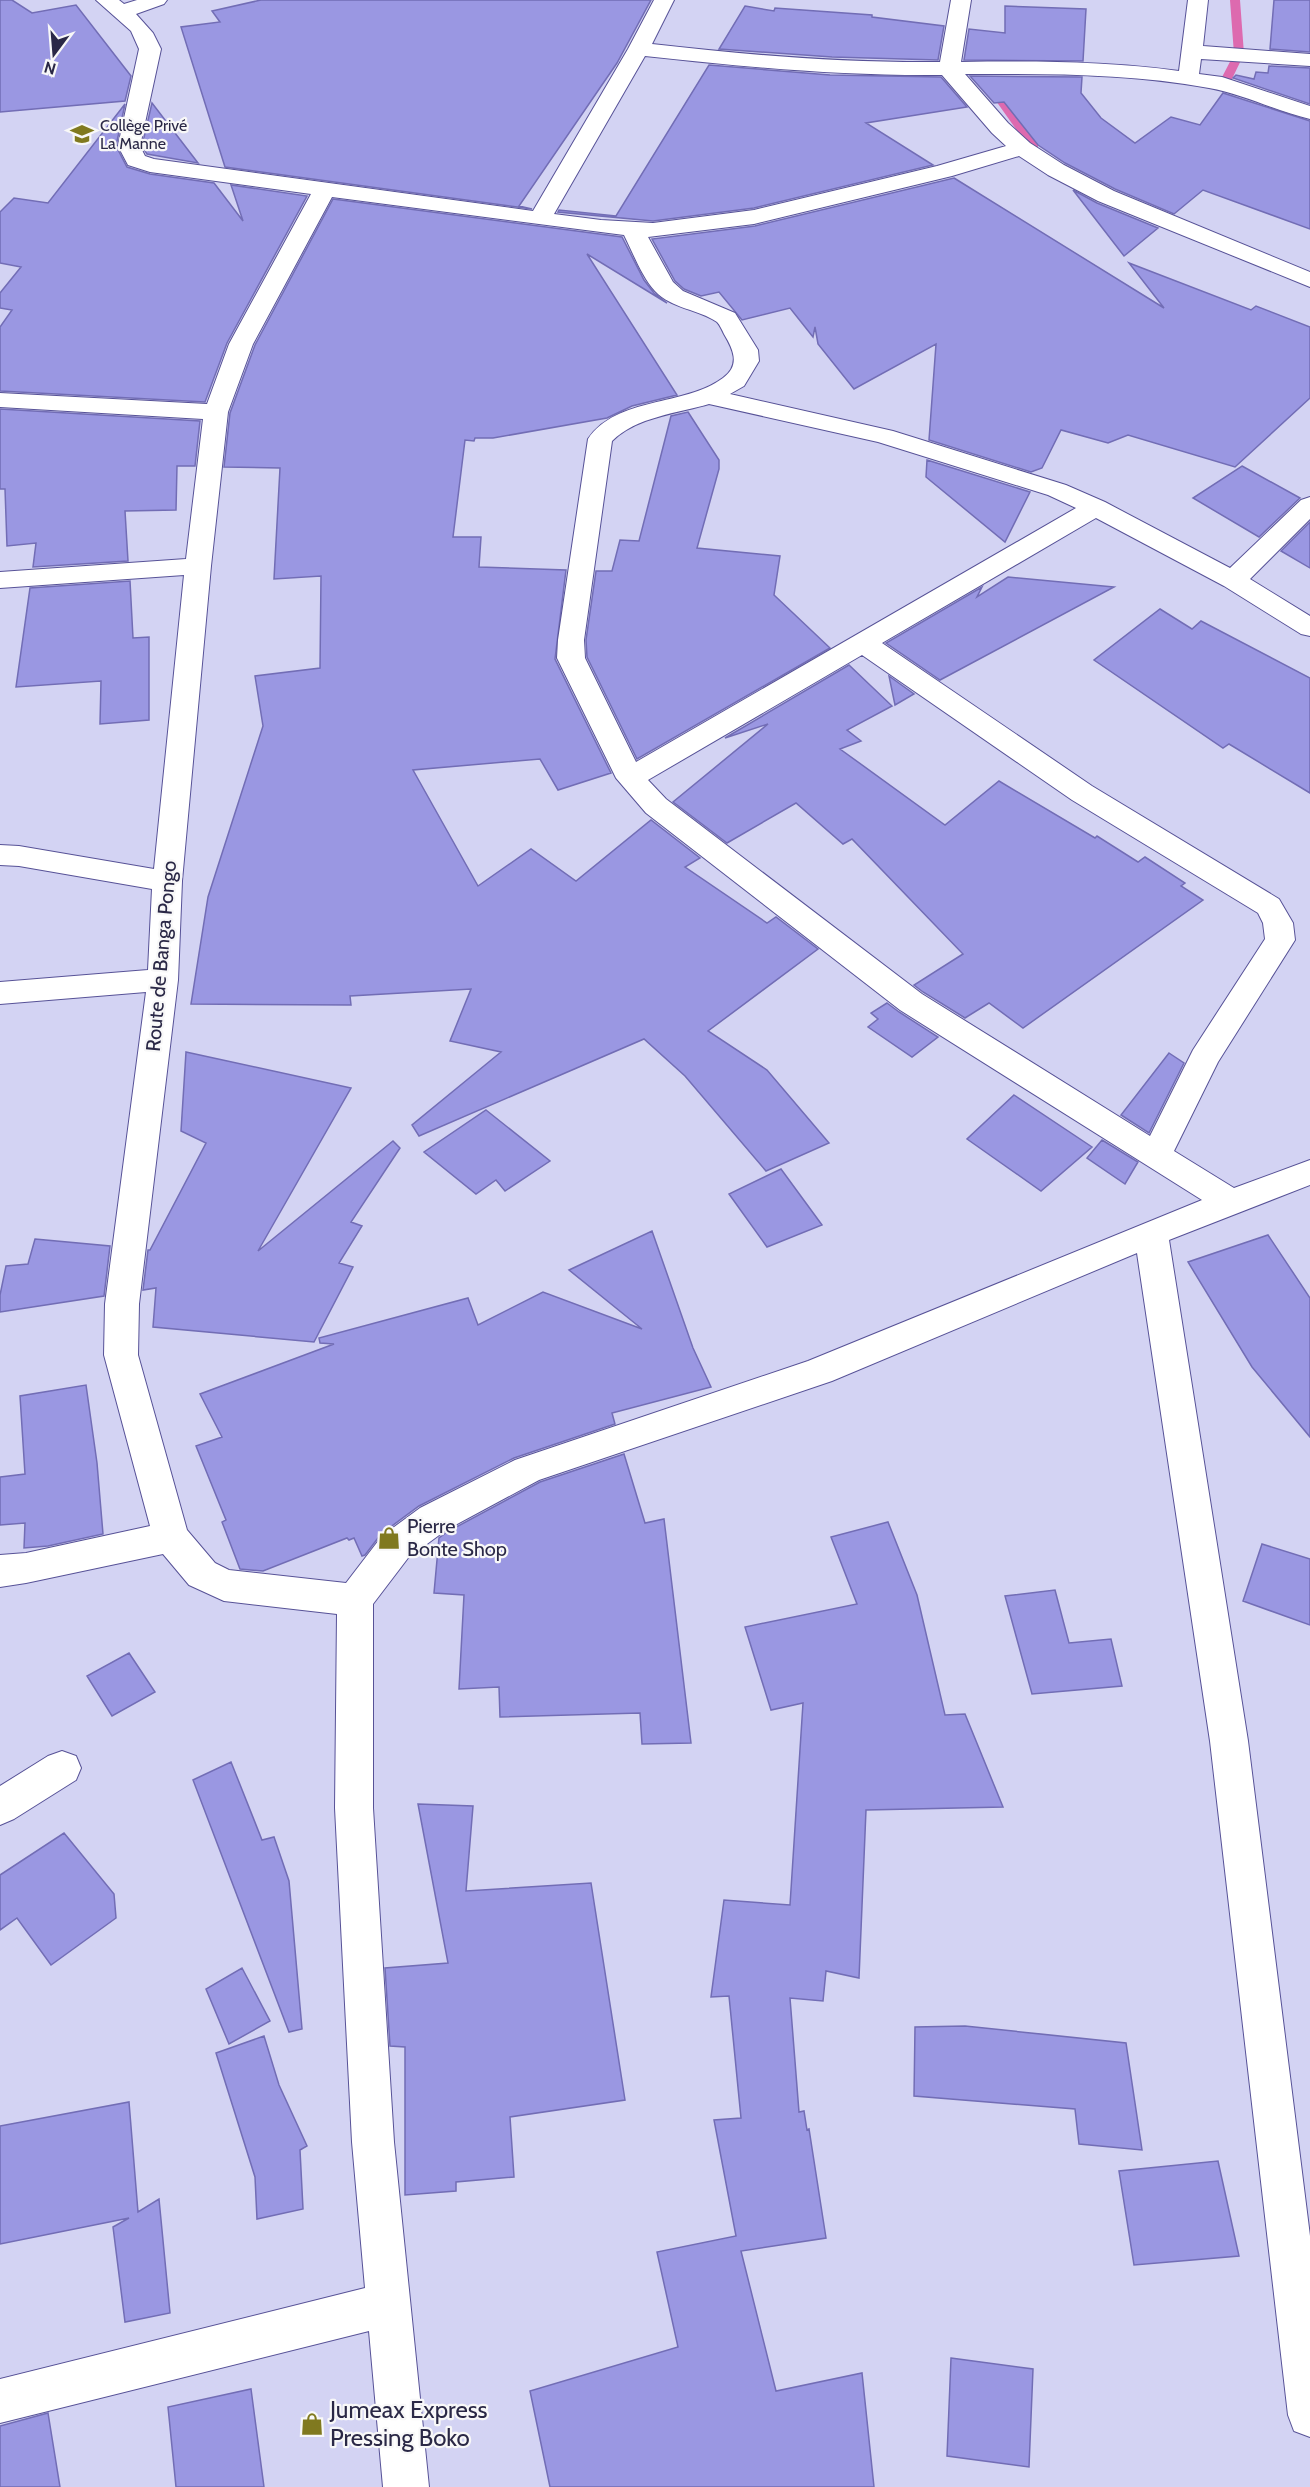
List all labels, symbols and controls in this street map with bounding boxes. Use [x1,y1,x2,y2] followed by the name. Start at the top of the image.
[24,24,84,84] north arrow
[42,57,58,79] text: N
[100,116,187,153] place label: Collège Privé La Manne
[69,121,95,147] school or university icon: Collège Privé La Manne
[141,860,181,1052] street label: Route de Banga Pongo
[407,1514,507,1561] place label: Pierre Bonte Shop
[376,1525,402,1551] shop icon: Pierre Bonte Shop
[329,2395,488,2452] place label: Jumeax Express Pressing Boko
[299,2411,325,2437] shop icon: Jumeax Express Pressing Boko

